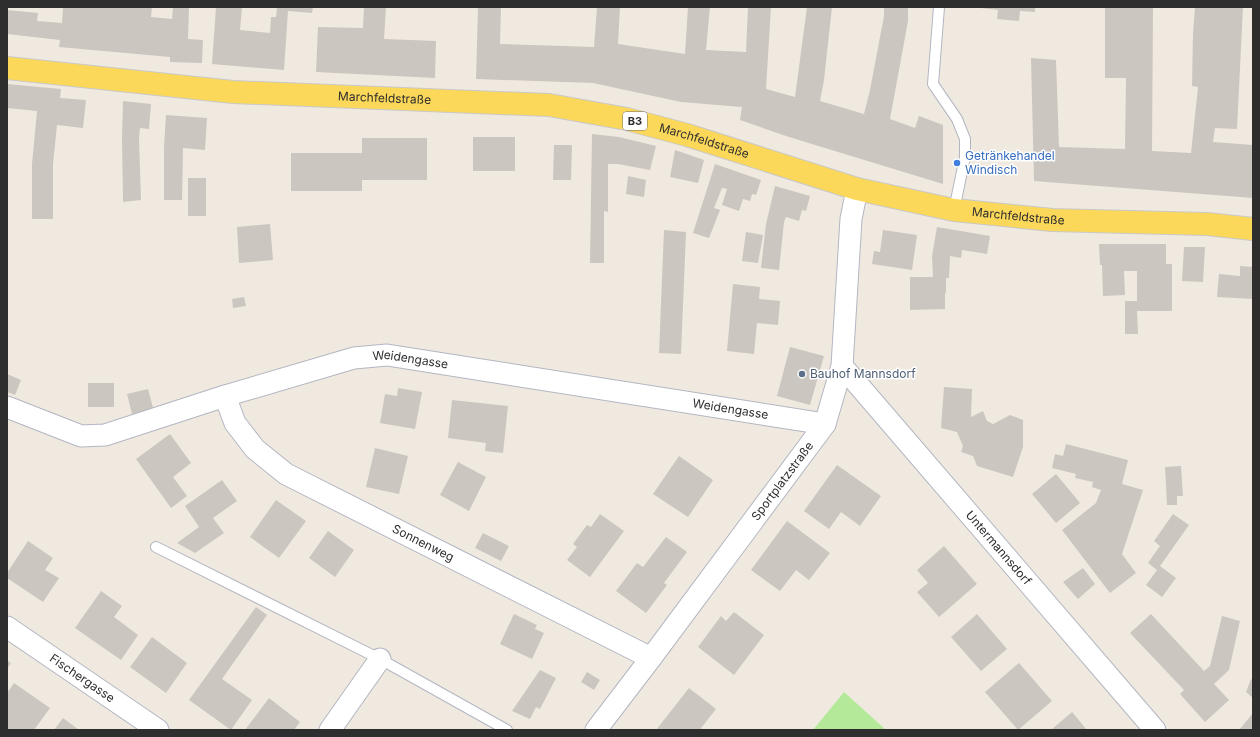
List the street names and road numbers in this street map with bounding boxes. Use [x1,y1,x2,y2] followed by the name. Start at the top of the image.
[338,88,431,107] street label: Marchfeldstraße
[623,112,647,130] road number: B3
[658,120,751,161] street label: Marchfeldstraße
[971,204,1065,227] street label: Marchfeldstraße
[372,347,449,372] street label: Weidengasse
[692,395,769,422] street label: Weidengasse
[748,438,816,523] street label: Sportplatzstraße
[963,507,1035,588] street label: Untermannsdorf
[390,521,457,564] street label: Sonnenweg
[47,650,118,705] street label: Fischergasse

